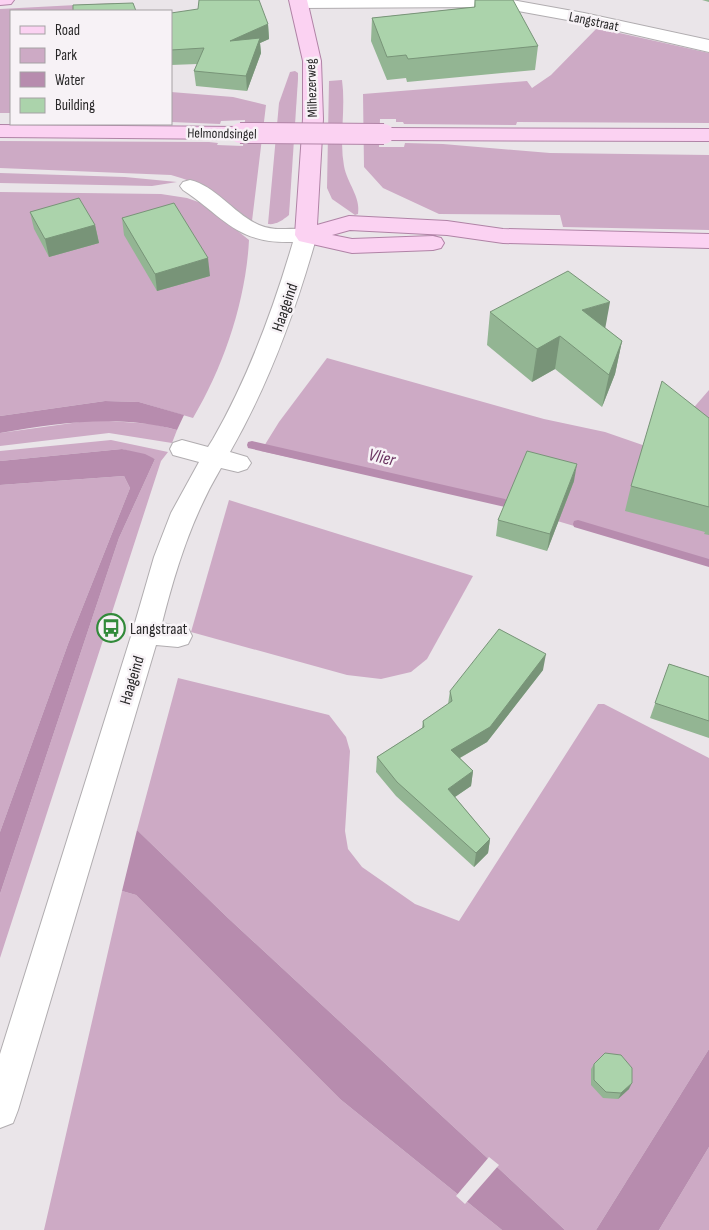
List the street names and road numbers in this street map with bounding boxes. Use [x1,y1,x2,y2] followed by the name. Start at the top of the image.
[568,8,620,35] street label: Langstraat
[302,58,321,118] street label: Milhezerweg
[187,124,257,143] street label: Helmondsingel
[268,281,302,334] street label: Haageind
[116,654,149,707] street label: Haageind

